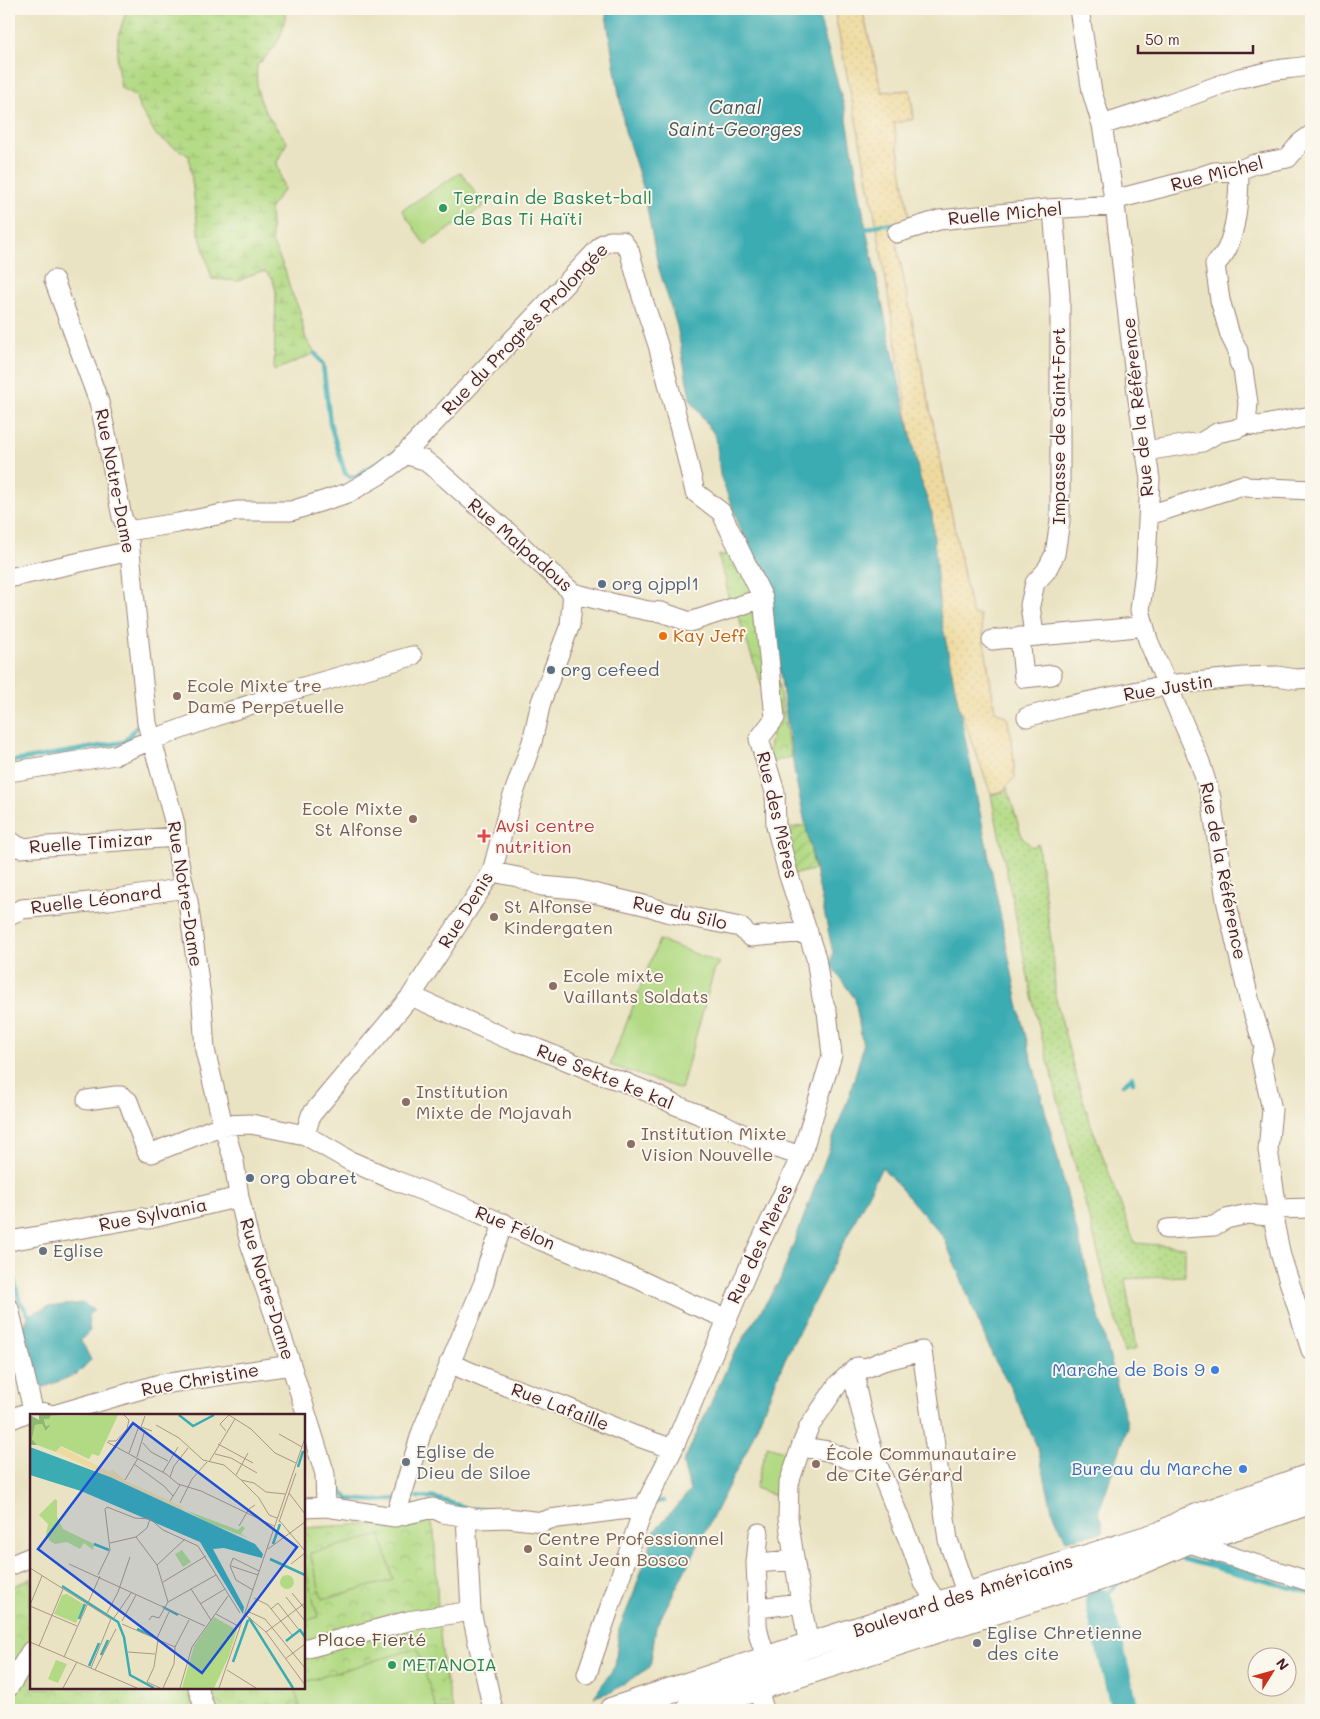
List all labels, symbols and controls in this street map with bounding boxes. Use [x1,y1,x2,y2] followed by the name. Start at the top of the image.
[1138,22,1252,54] scale bar
[1145,29,1180,49] text: 50 m
[668,94,802,141] water label: Canal Saint-Georges
[1168,150,1266,196] street label: Rue Michel
[453,185,652,230] place label: Terrain de Basket-ball de Bas Ti Haïti
[947,196,1063,230] street label: Ruelle Michel
[437,202,449,214] marker: Terrain de Basket-ball de Bas Ti Haïti
[436,237,613,419] street label: Rue du Progrès Prolongée
[1116,316,1158,498] street label: Rue de la Référence
[1046,327,1070,525] street label: Impasse de Saint-Fort
[90,406,142,555] street label: Rue Notre-Dame
[463,492,578,596] street label: Rue Malpadous
[612,571,699,595] place label: org ojppl1
[596,578,608,590] marker: org ojppl1
[673,623,746,647] place label: Kay Jeff
[657,630,669,642] marker: Kay Jeff
[561,657,659,681] place label: org cefeed
[545,664,557,676] marker: org cefeed
[1121,668,1214,706] street label: Rue Justin
[187,673,344,718] place label: Ecole Mixte tre Dame Perpetuelle
[171,690,183,702] marker: Ecole Mixte tre Dame Perpetuelle
[752,749,804,881] street label: Rue des Mères
[1195,780,1253,961] street label: Rue de la Référence
[302,796,403,841] place label: Ecole Mixte St Alfonse
[407,813,419,825] marker: Ecole Mixte St Alfonse
[495,813,595,858] place label: Avsi centre nutrition
[163,819,209,968] street label: Rue Notre-Dame
[28,826,154,858] street label: Ruelle Timizar
[477,829,491,843] marker: Avsi centre nutrition
[432,867,498,952] street label: Rue Denis
[29,879,163,919] street label: Ruelle Léonard
[631,890,730,935] street label: Rue du Silo
[504,894,613,939] place label: St Alfonse Kindergaten
[488,911,500,923] marker: St Alfonse Kindergaten
[563,963,709,1008] place label: Ecole mixte Vaillants Soldats
[547,980,559,992] marker: Ecole mixte Vaillants Soldats
[533,1038,677,1114] street label: Rue Sekte ke kal
[416,1079,571,1124] place label: Institution Mixte de Mojavah
[400,1096,412,1108] marker: Institution Mixte de Mojavah
[641,1121,787,1166] place label: Institution Mixte Vision Nouvelle
[625,1138,637,1150] marker: Institution Mixte Vision Nouvelle
[260,1165,357,1189] place label: org obaret
[244,1172,256,1184] marker: org obaret
[721,1180,797,1307] street label: Rue des Mères
[97,1192,209,1236] street label: Rue Sylvania
[472,1199,559,1255] street label: Rue Félon
[235,1215,301,1363] street label: Rue Notre-Dame
[53,1238,104,1262] place label: Eglise
[37,1245,49,1257] marker: Eglise
[139,1357,261,1401] street label: Rue Christine
[1052,1357,1205,1381] place label: Marche de Bois 9
[1209,1364,1221,1376] marker: Marche de Bois 9
[508,1376,613,1436] street label: Rue Lafaille
[30,1414,305,1689] inset map
[416,1439,531,1484] place label: Eglise de Dieu de Siloe
[826,1441,1017,1486] place label: École Communautaire de Cite Gérard
[400,1456,412,1468] marker: Eglise de Dieu de Siloe
[1071,1456,1233,1480] place label: Bureau du Marche
[810,1458,822,1470] marker: École Communautaire de Cite Gérard
[1237,1463,1249,1475] marker: Bureau du Marche
[538,1526,724,1571] place label: Centre Professionnel Saint Jean Bosco
[522,1543,534,1555] marker: Centre Professionnel Saint Jean Bosco
[850,1548,1076,1642] street label: Boulevard des Américains
[987,1620,1142,1665] place label: Eglise Chretienne des cite
[317,1627,427,1651] park label: Place Fierté
[971,1637,983,1649] marker: Eglise Chretienne des cite
[1248,1646,1298,1696] north arrow
[402,1652,497,1676] place label: METANOIA
[1272,1654,1294,1674] text: N
[386,1659,398,1671] marker: METANOIA

